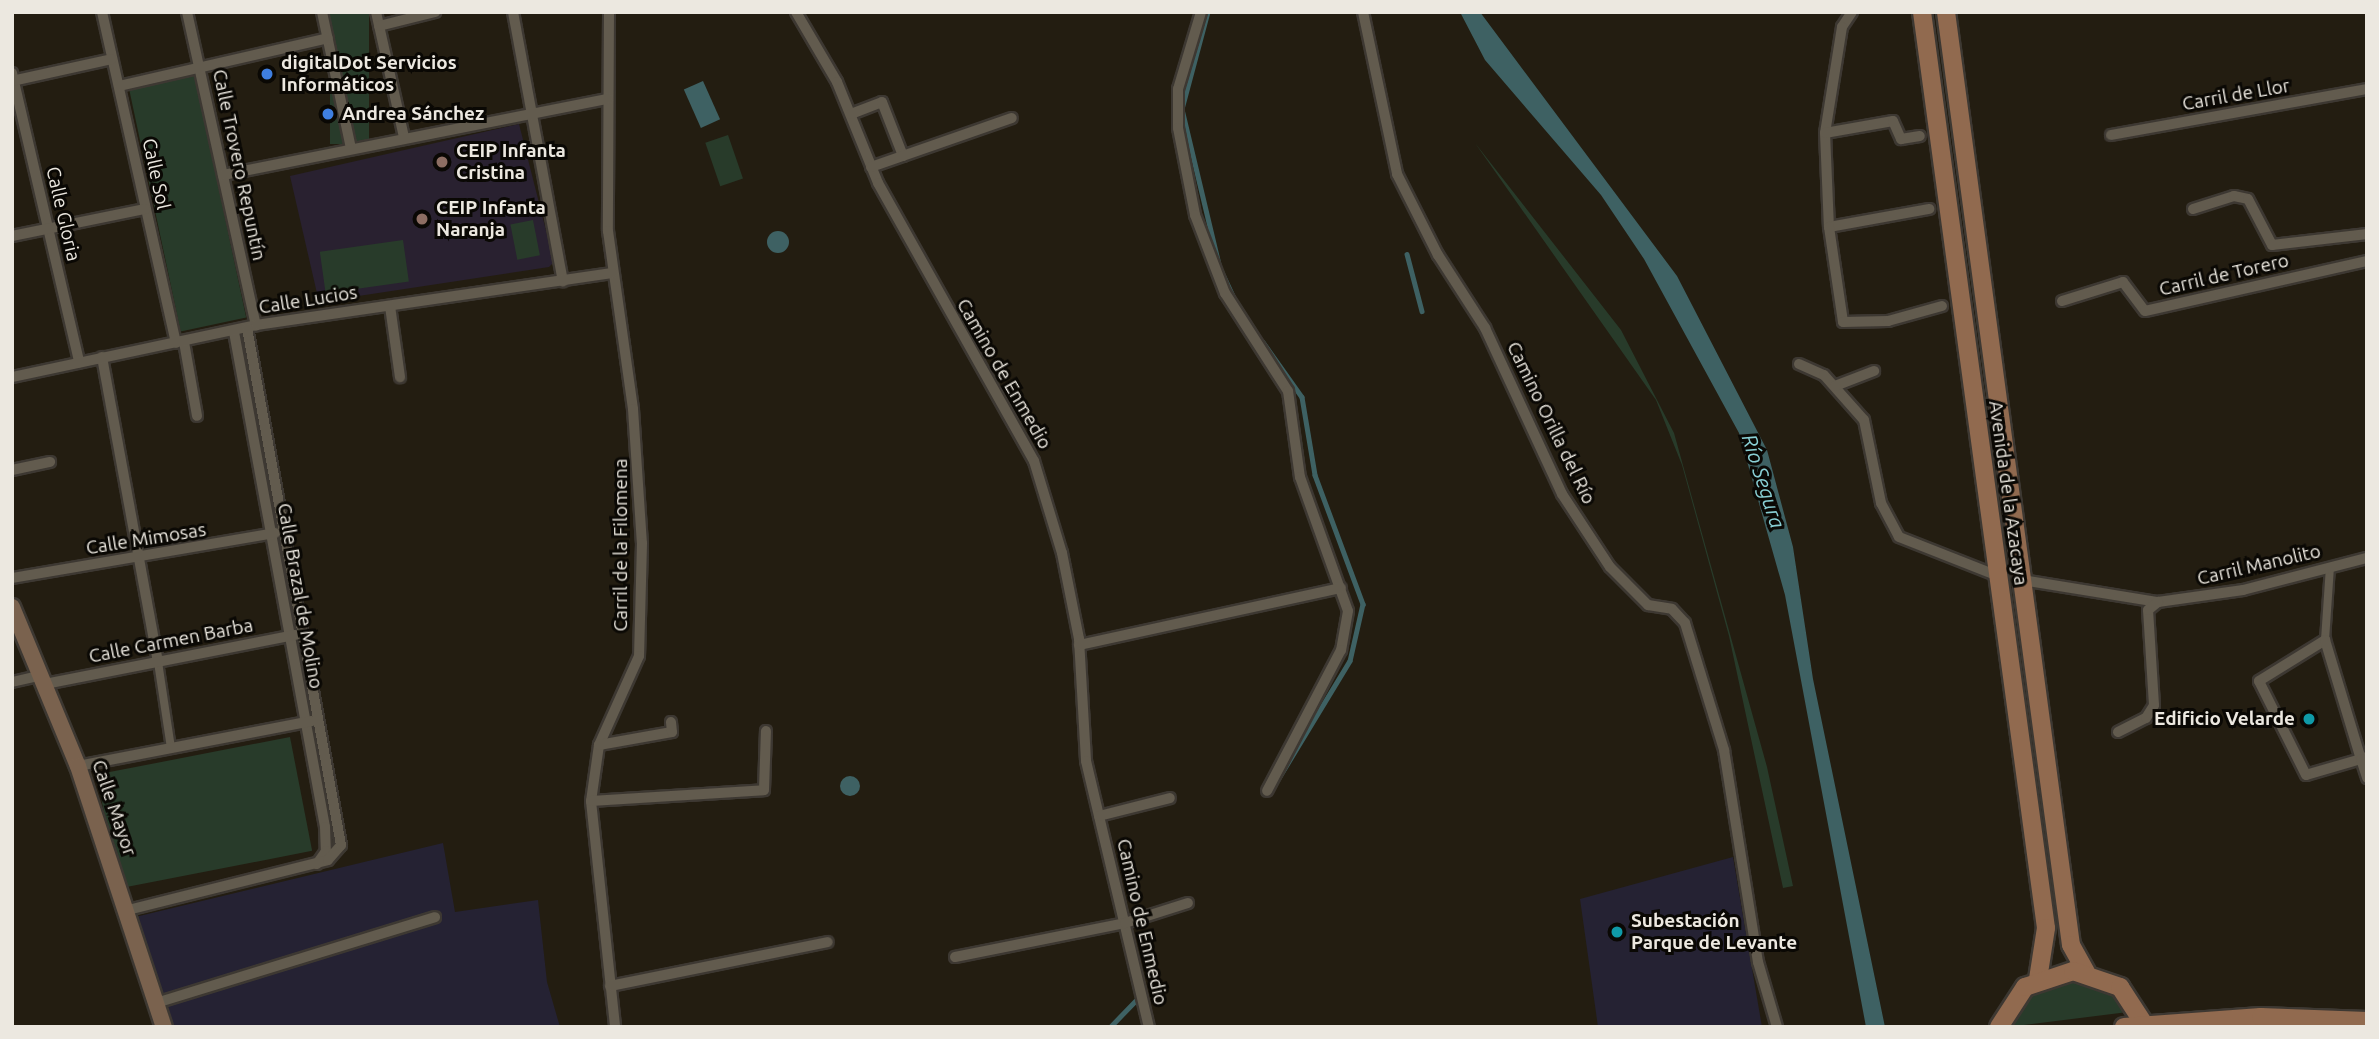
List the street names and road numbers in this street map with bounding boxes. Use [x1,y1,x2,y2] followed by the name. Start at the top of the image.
[208,67,270,263] street label: Calle Trovero Repuntín
[2180,74,2292,116] street label: Carril de Llor
[137,136,175,212] street label: Calle Sol
[41,164,85,264] street label: Calle Gloria
[2157,249,2291,301] street label: Carril de Torero
[257,281,359,319] street label: Calle Lucios
[952,295,1056,453] street label: Camino de Enmedio
[1502,338,1600,508] street label: Camino Orilla del Río
[1984,399,2032,587] street label: Avenida de la Azacaya
[610,458,632,632] street label: Carril de la Filomena
[272,501,328,691] street label: Calle Brazal de Molino
[84,518,208,560] street label: Calle Mimosas
[2195,540,2323,590] street label: Carril Manolito
[87,614,255,668] street label: Calle Carmen Barba
[87,757,141,859] street label: Calle Mayor
[1112,837,1172,1007] street label: Camino de Enmedio

